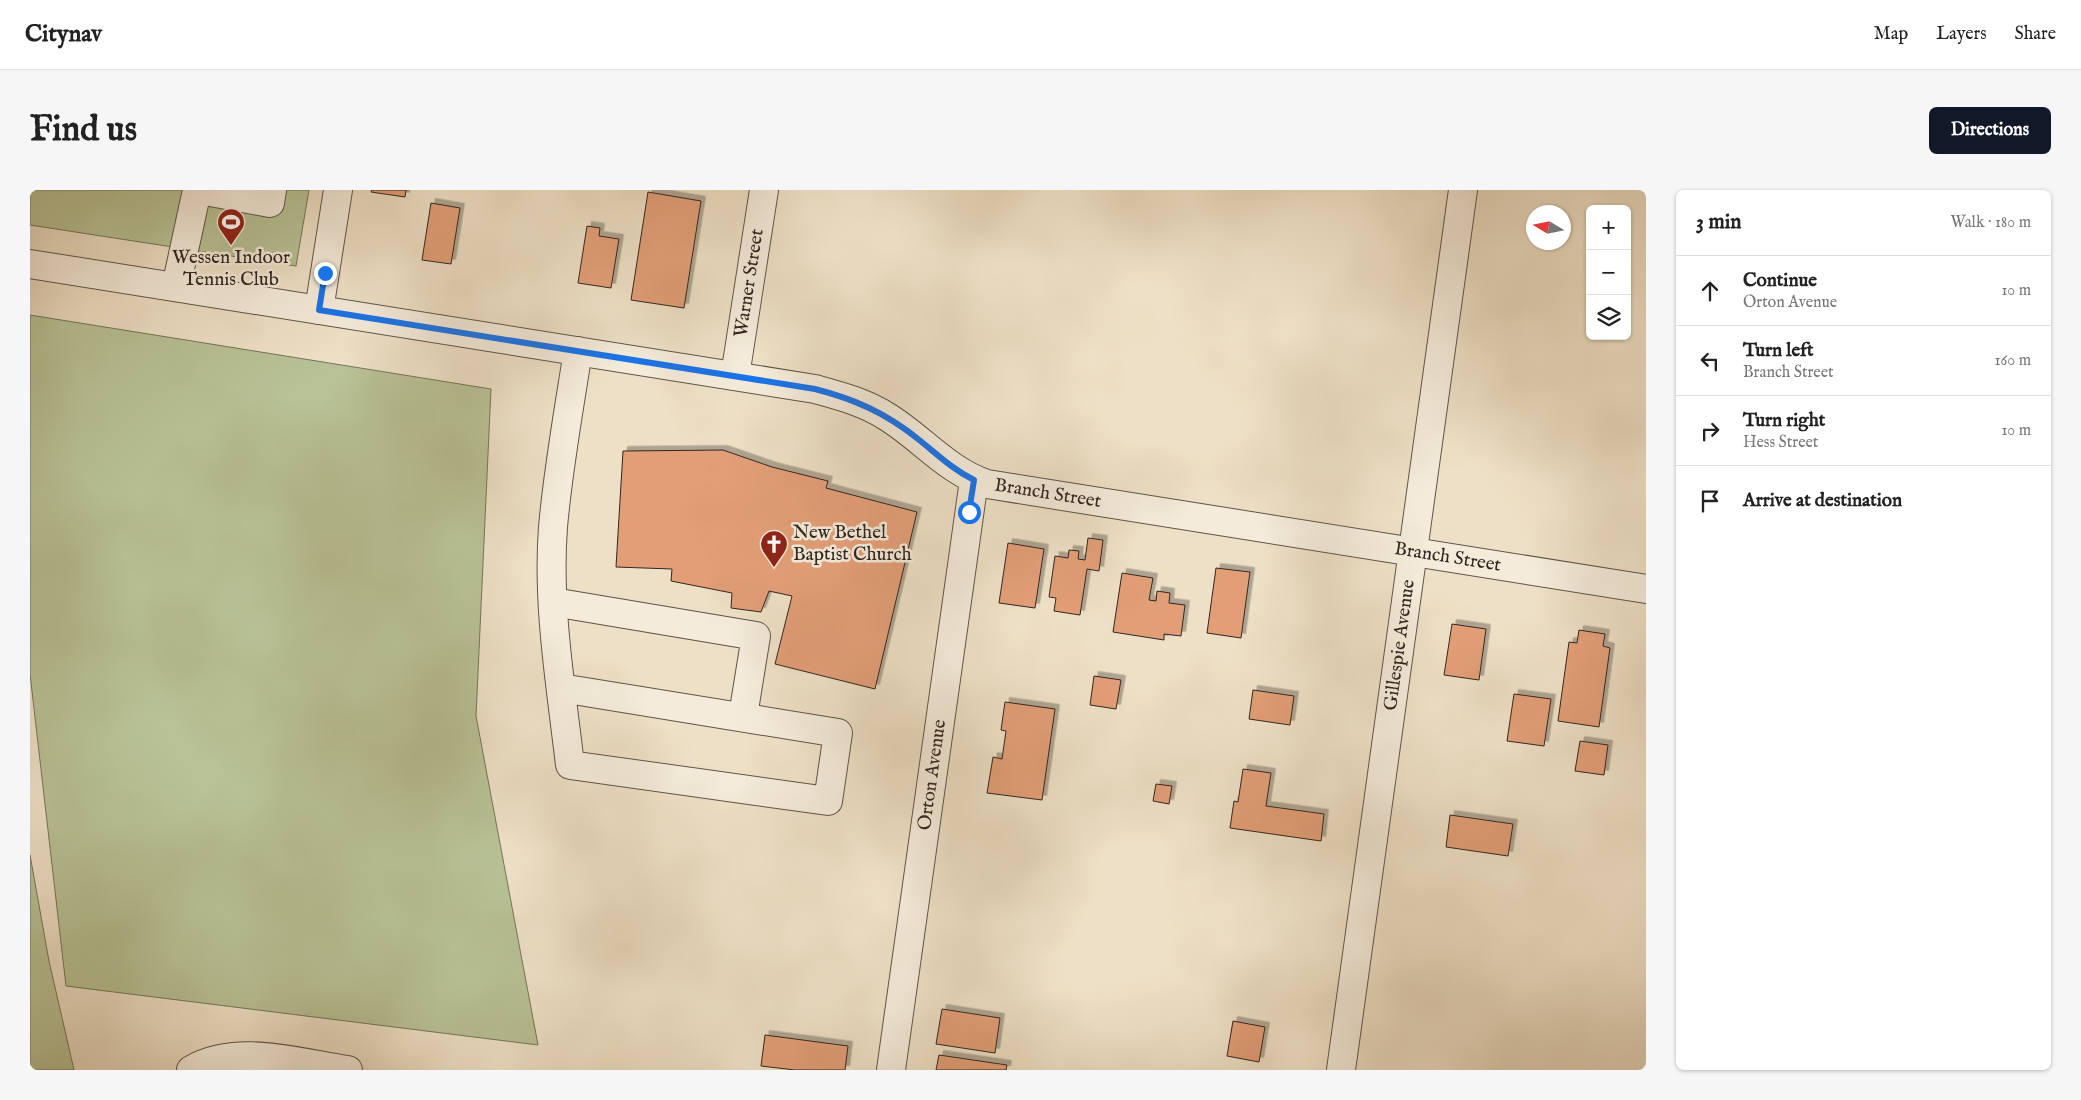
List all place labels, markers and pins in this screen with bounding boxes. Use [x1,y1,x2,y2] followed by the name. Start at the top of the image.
[216,207,246,246] sports icon: Wessen Indoor Tennis Club
[172,246,290,292] place label: Wessen Indoor Tennis Club
[793,521,912,567] place label: New Bethel Baptist Church
[759,529,789,568] church icon: New Bethel Baptist Church

